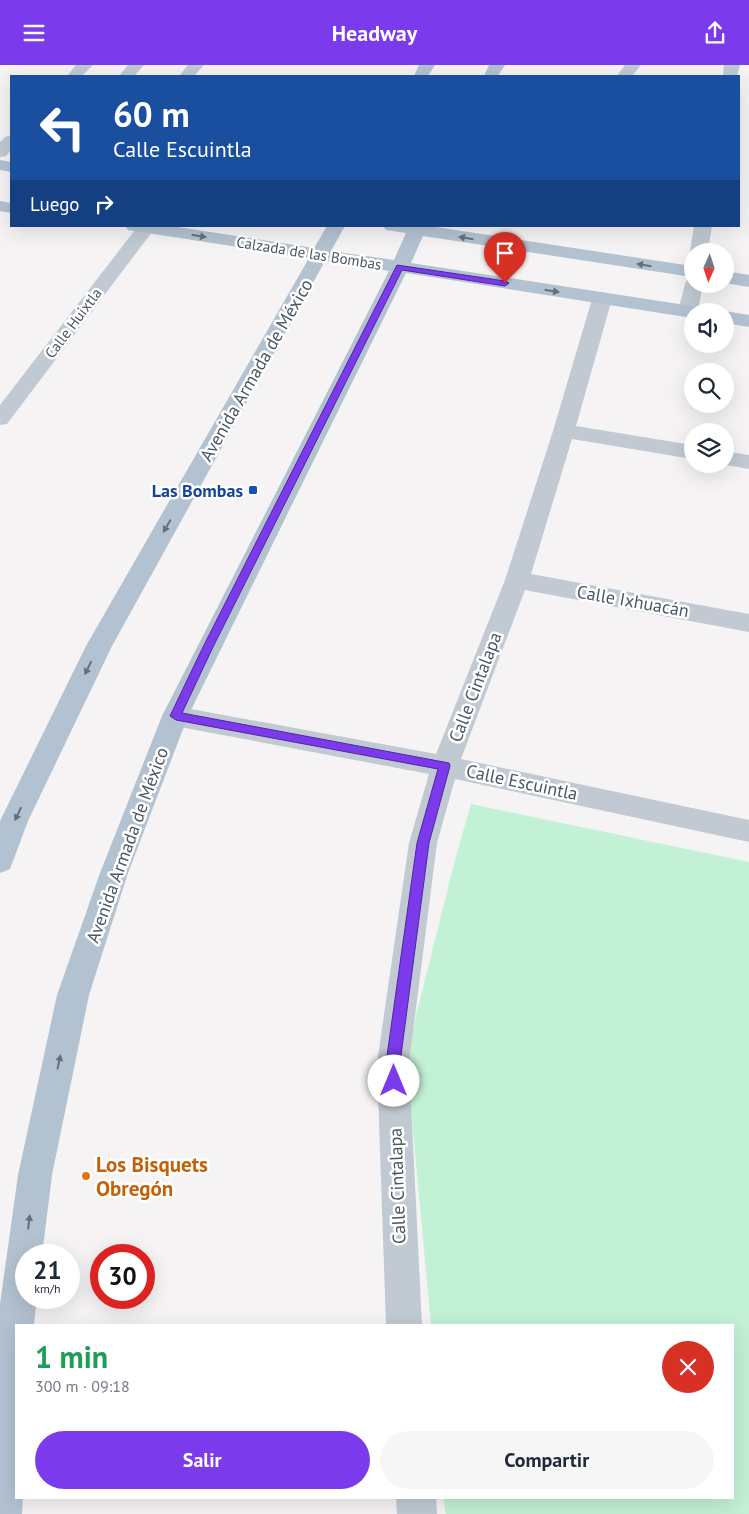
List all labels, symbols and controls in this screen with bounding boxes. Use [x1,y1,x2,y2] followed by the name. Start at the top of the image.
[20,19,48,47] icon: menu
[332,19,417,47] text: Headway
[701,19,729,47] icon: share
[113,91,190,137] text: 60 m
[30,95,95,160] icon: left
[113,135,252,163] text: Calle Escuintla
[90,190,118,218] icon: right
[30,192,80,216] text: Luego
[235,232,383,274] street label: Calzada de las Bombas
[484,232,526,283] pin
[192,233,208,241] one-way arrow
[458,234,474,242] one-way arrow
[491,239,519,267] icon: arrive
[684,243,734,293] north arrow
[684,243,734,473] map controls
[636,261,652,269] one-way arrow
[194,275,318,465] street label: Avenida Armada de México
[40,284,106,362] street label: Calle Huixtla
[544,287,560,295] one-way arrow
[684,303,734,353] button: sound
[684,363,734,413] button: search
[684,423,734,473] button: layers
[152,479,243,502] place label: Las Bombas
[247,484,259,496] marker: Las Bombas
[163,518,171,533] one-way arrow
[575,580,691,622] street label: Calle Ixhuacán
[443,629,507,745] street label: Calle Cintalapa
[84,661,92,675] one-way arrow
[81,744,173,946] street label: Avenida Armada de México
[464,759,580,805] street label: Calle Escuintla
[14,807,22,821] one-way arrow
[55,1054,63,1070] one-way arrow
[367,1054,419,1106] position arrow
[383,1128,411,1244] street label: Calle Cintalapa
[96,1151,208,1202] place label: Los Bisquets Obregón
[80,1170,92,1182] marker: Los Bisquets Obregón
[25,1213,33,1229] one-way arrow
[90,1244,155,1309] speed limit sign: 30
[33,1254,62,1286] text: 21
[34,1281,61,1296] text: km/h
[35,1337,108,1376] text: 1 min
[662,1341,714,1393] button: close
[35,1376,130,1396] text: 300 m · 09:18
[35,1431,370,1489] button: Salir
[380,1431,714,1489] button: Compartir

